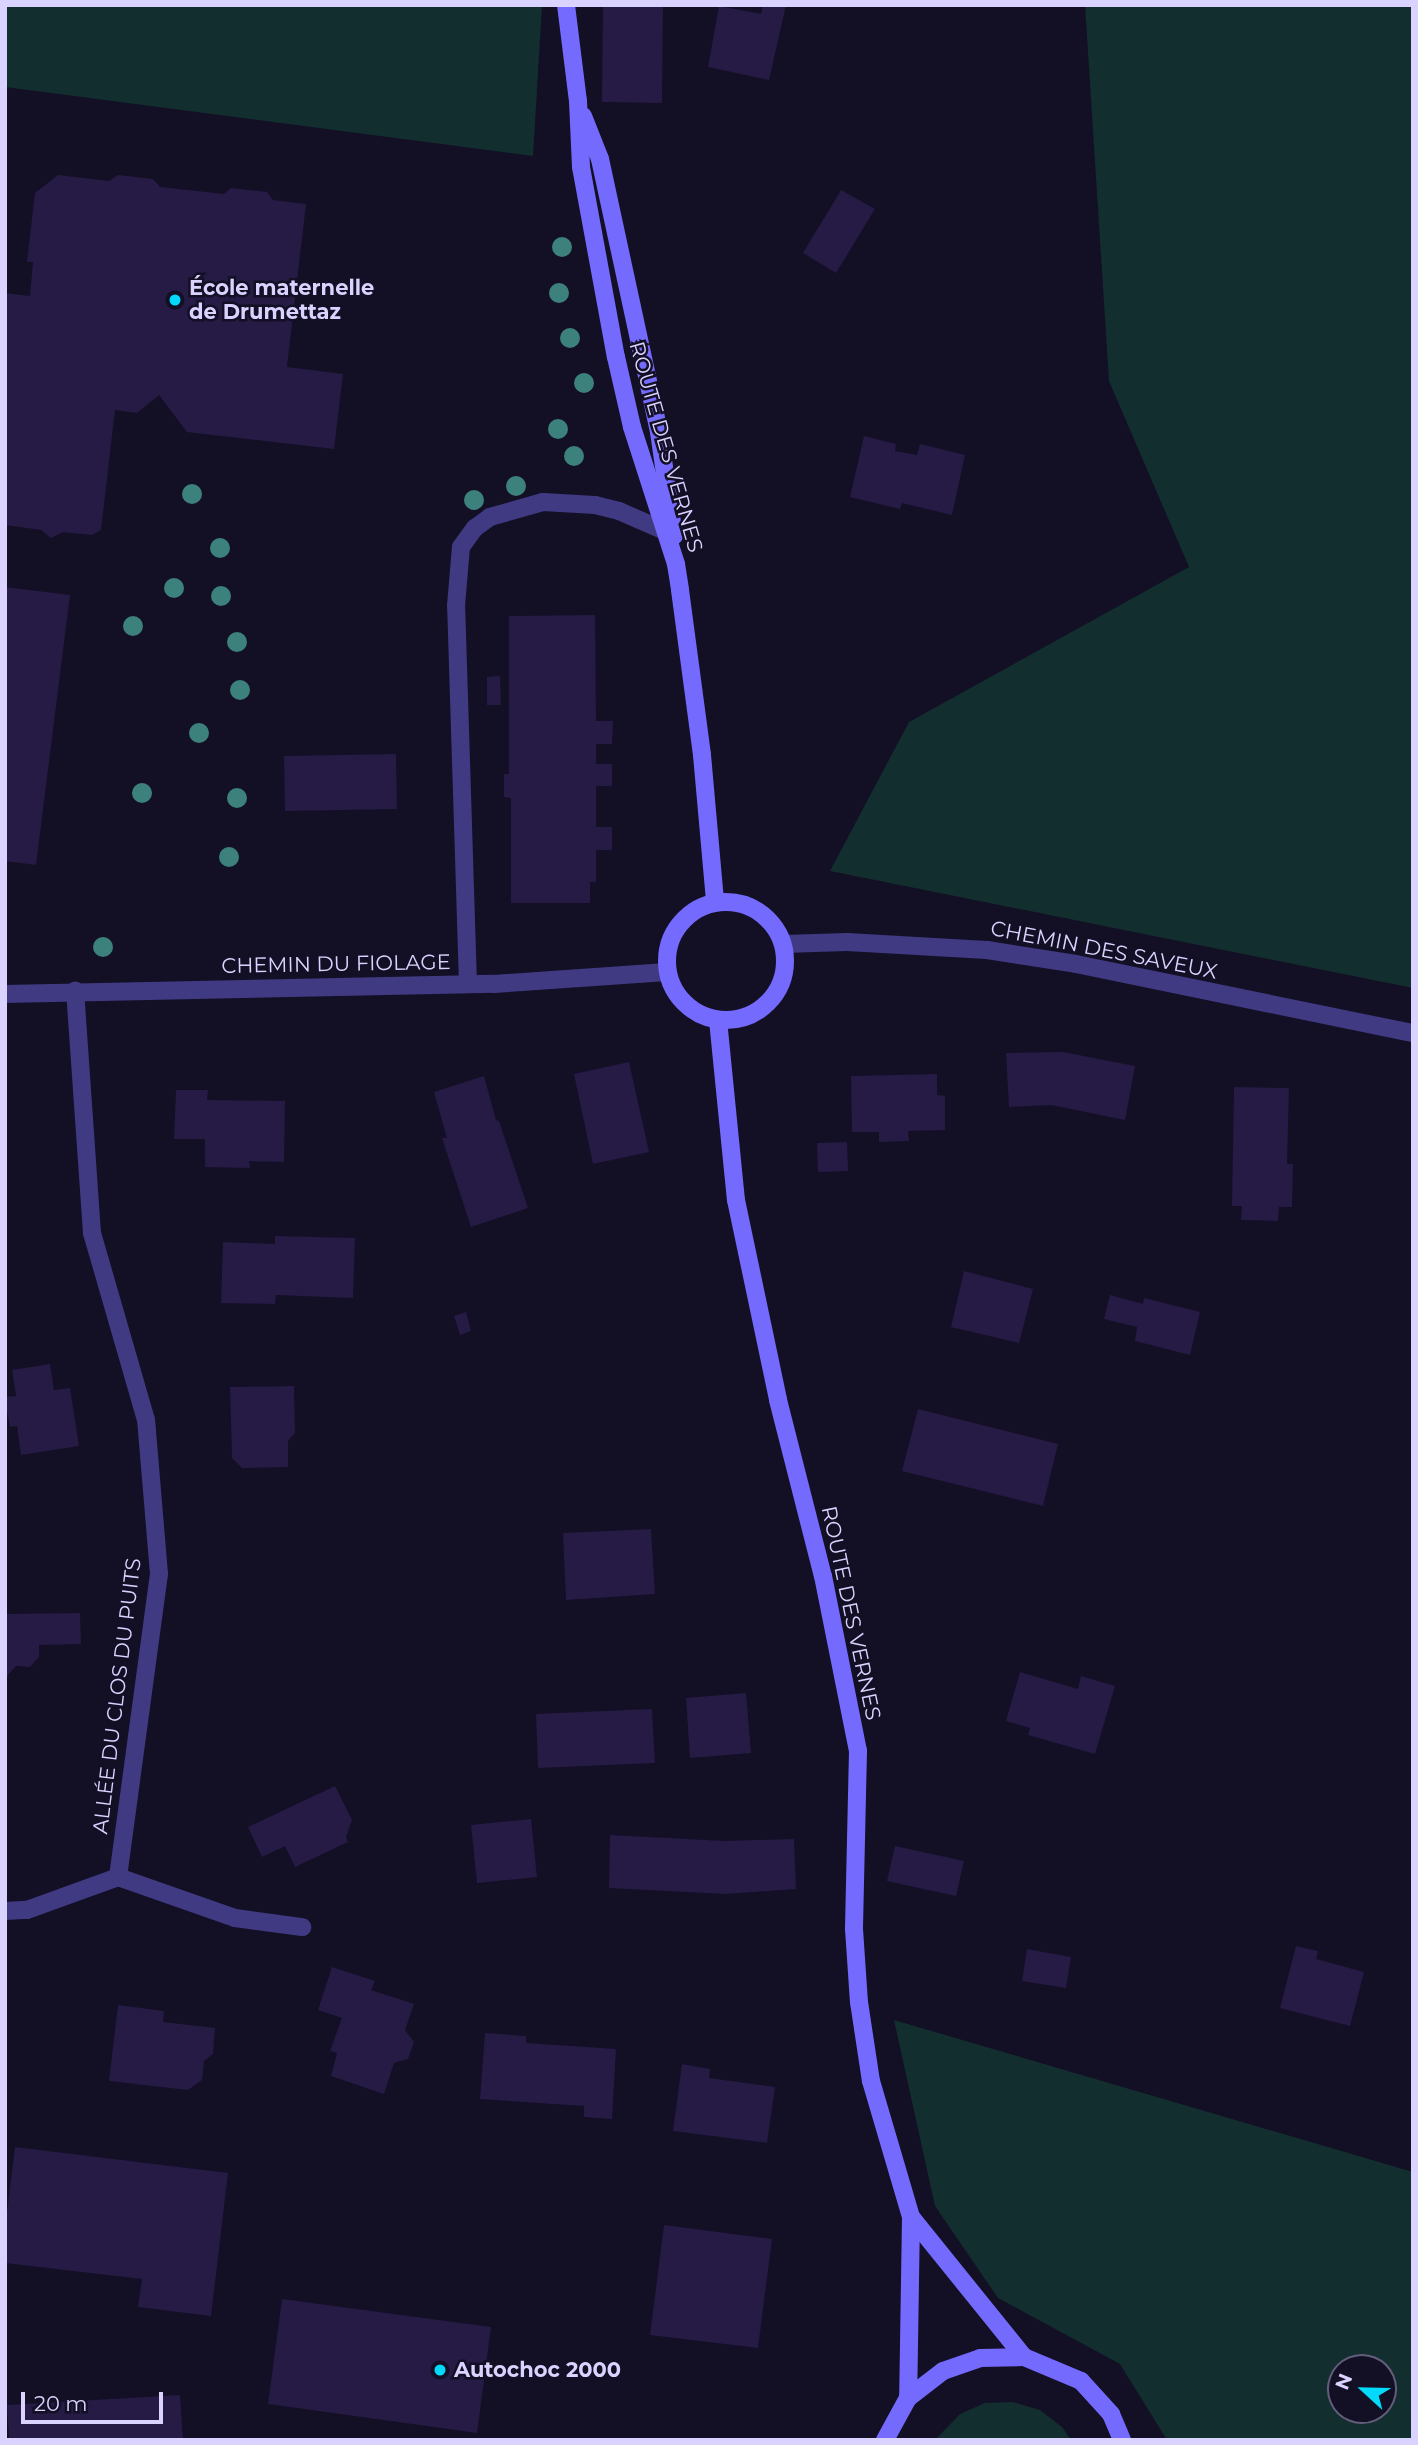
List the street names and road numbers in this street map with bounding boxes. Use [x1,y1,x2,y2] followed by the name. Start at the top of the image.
[624,339,708,555] street label: ROUTE DES VERNES
[988,916,1220,984] street label: CHEMIN DES SAVEUX
[221,949,451,979] street label: CHEMIN DU FIOLAGE
[816,1504,886,1722] street label: ROUTE DES VERNES
[88,1556,146,1836] street label: ALLÉE DU CLOS DU PUITS

